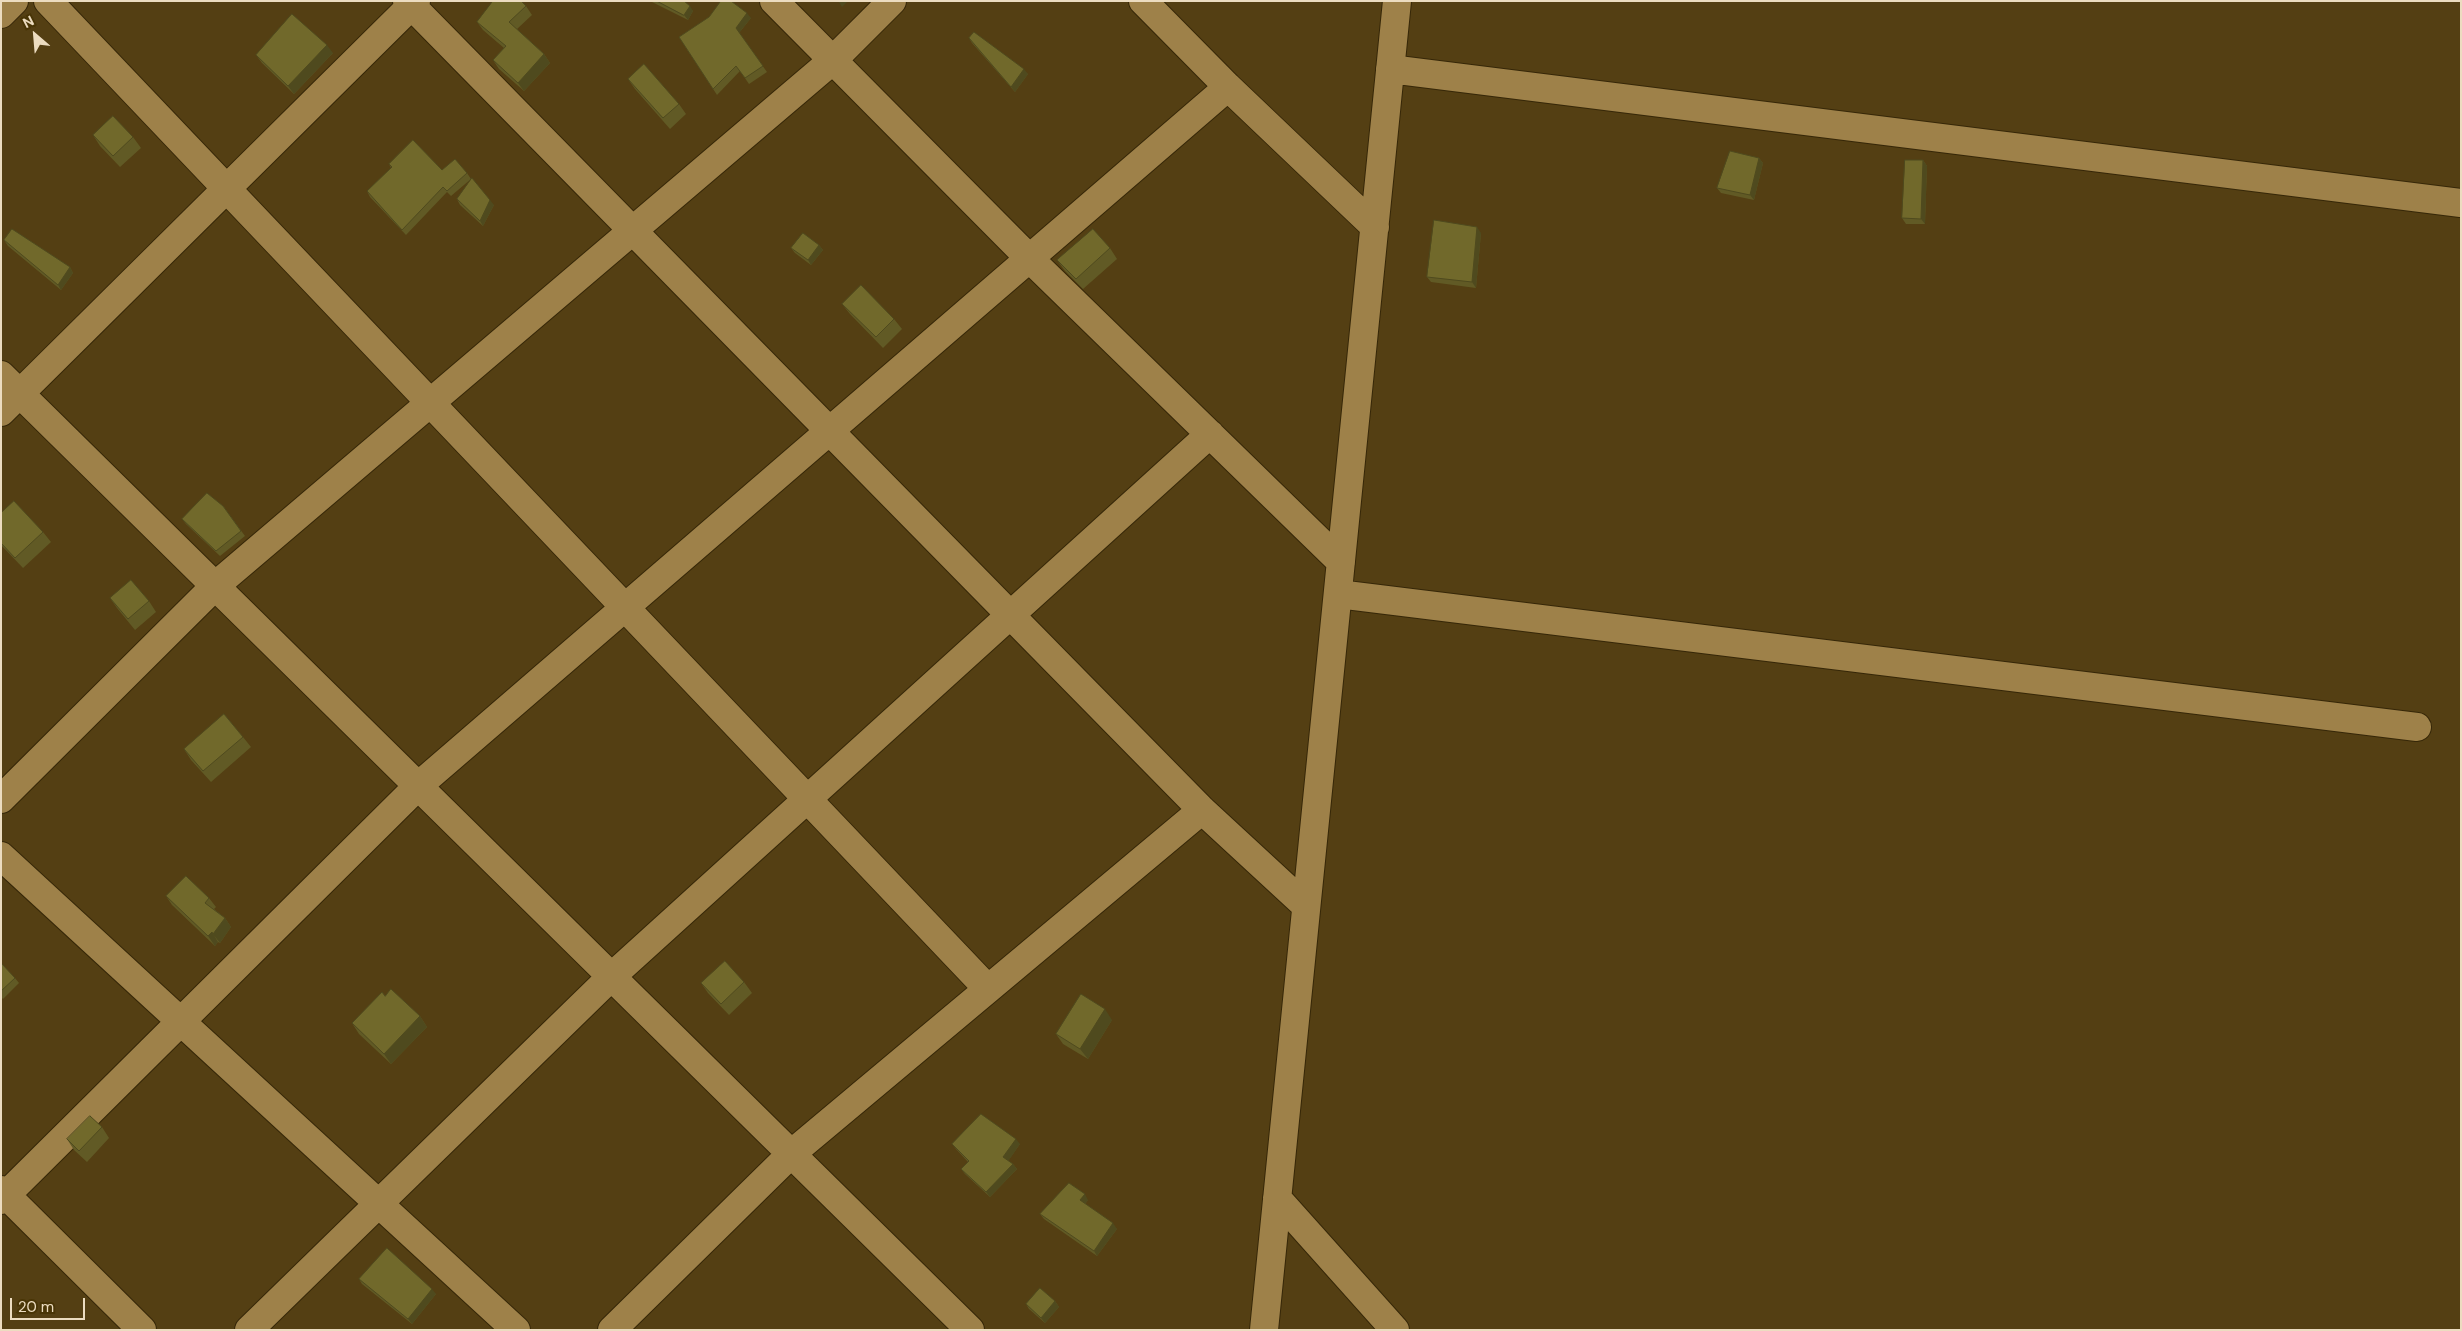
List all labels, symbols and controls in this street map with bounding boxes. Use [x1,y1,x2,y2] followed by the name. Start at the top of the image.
[10,10,60,60] north arrow
[20,11,37,32] text: N
[12,1288,88,1320] scale bar
[18,1297,54,1317] text: 20 m

